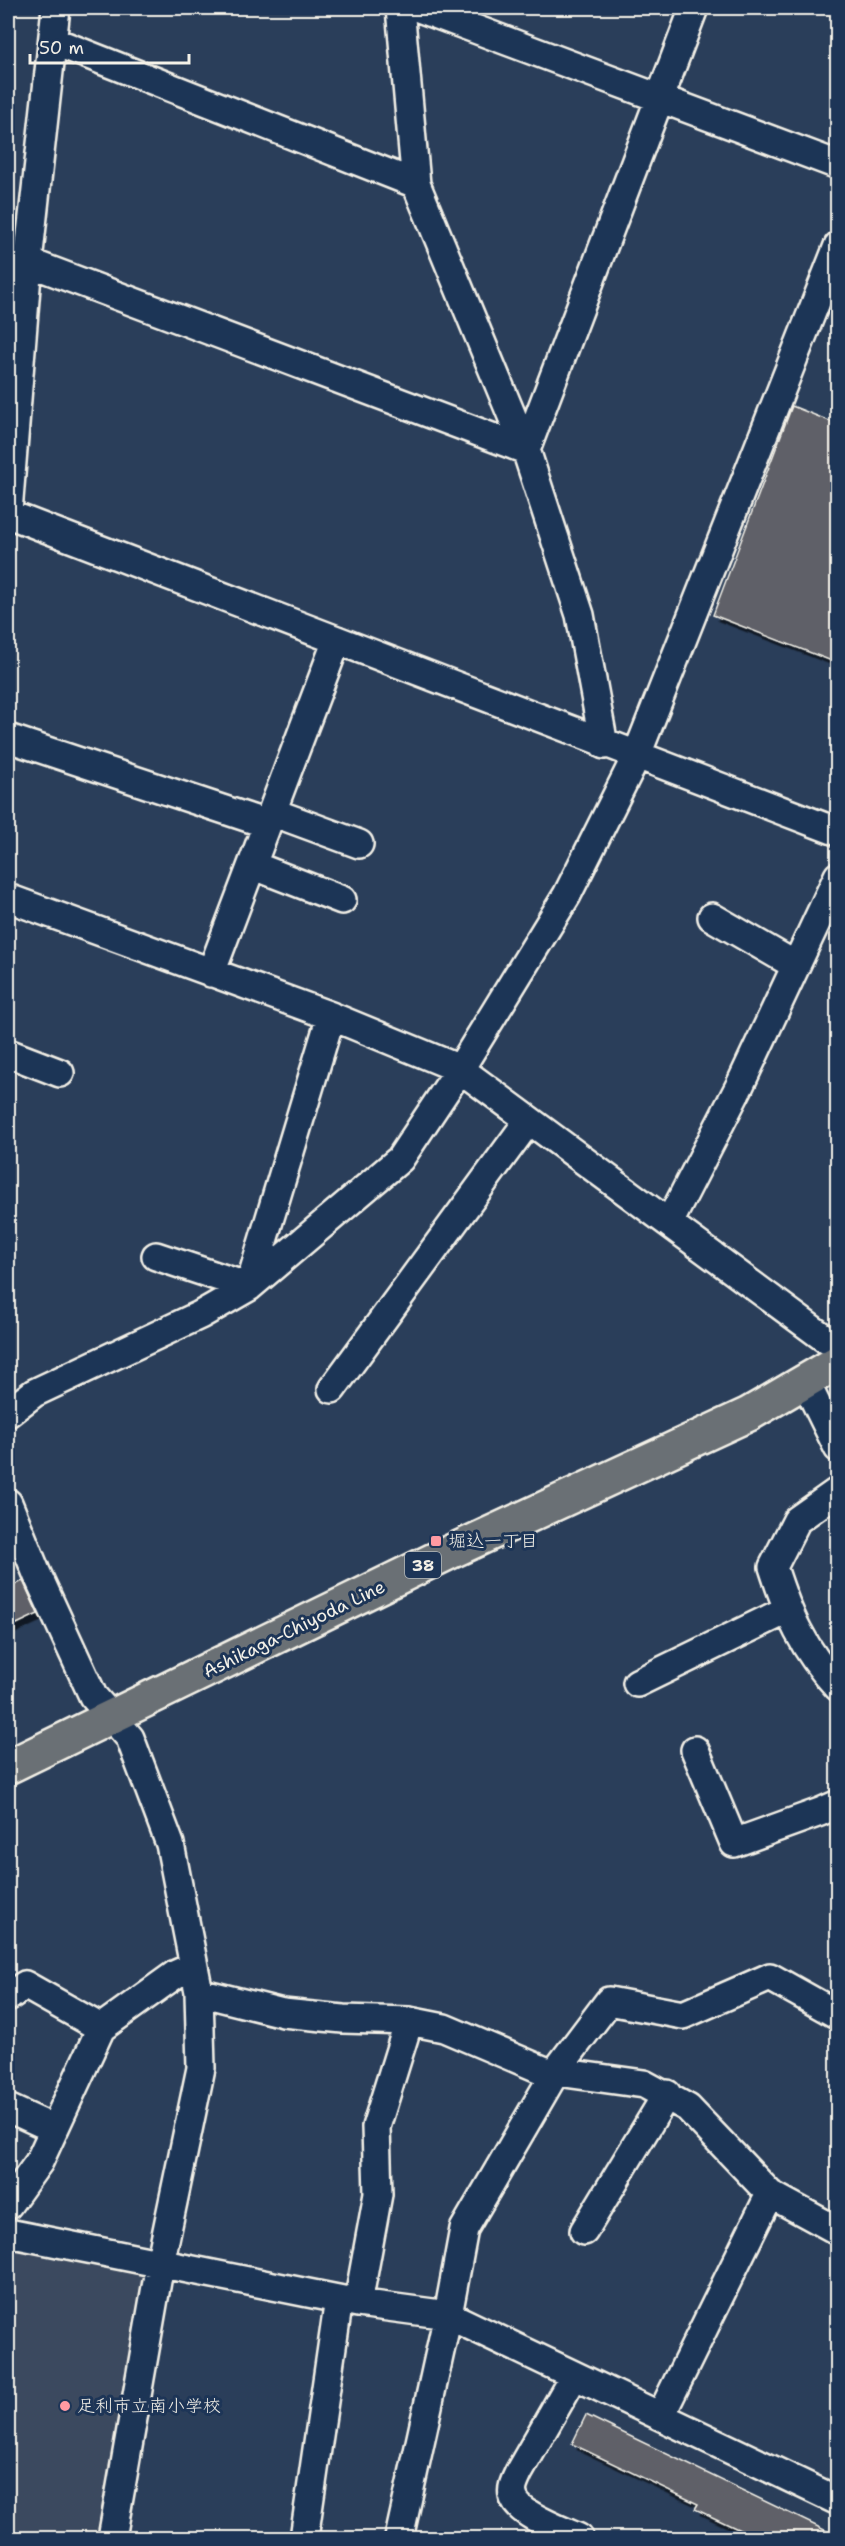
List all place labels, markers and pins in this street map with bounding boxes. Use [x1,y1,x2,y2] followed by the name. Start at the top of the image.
[448,1529,538,1553] place label: 堀込一丁目
[429,1534,443,1548] marker: 堀込一丁目
[77,2394,221,2418] place label: 足利市立南小学校
[58,2399,72,2413] marker: 足利市立南小学校

